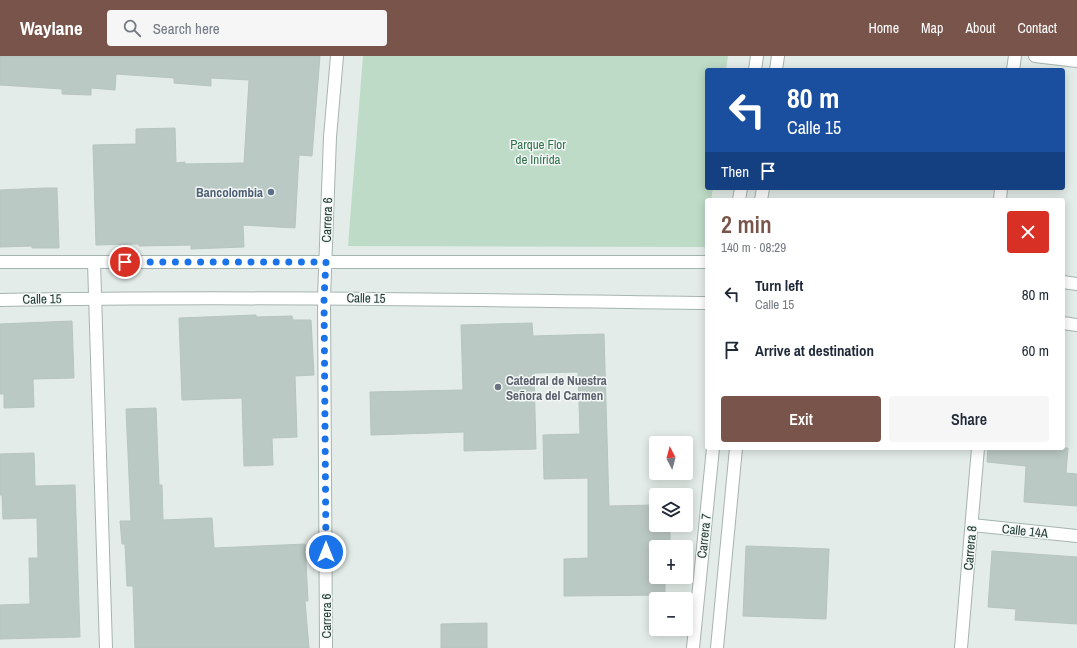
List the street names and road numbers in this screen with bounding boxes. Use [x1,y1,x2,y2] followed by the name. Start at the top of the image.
[318,197,336,243] street label: Carrera 6
[346,289,386,307] street label: Calle 15
[22,290,62,308] street label: Calle 15
[693,513,715,559] street label: Carrera 7
[1001,520,1050,542] street label: Calle 14A
[960,525,980,571] street label: Carrera 8
[318,593,335,639] street label: Carrera 6

